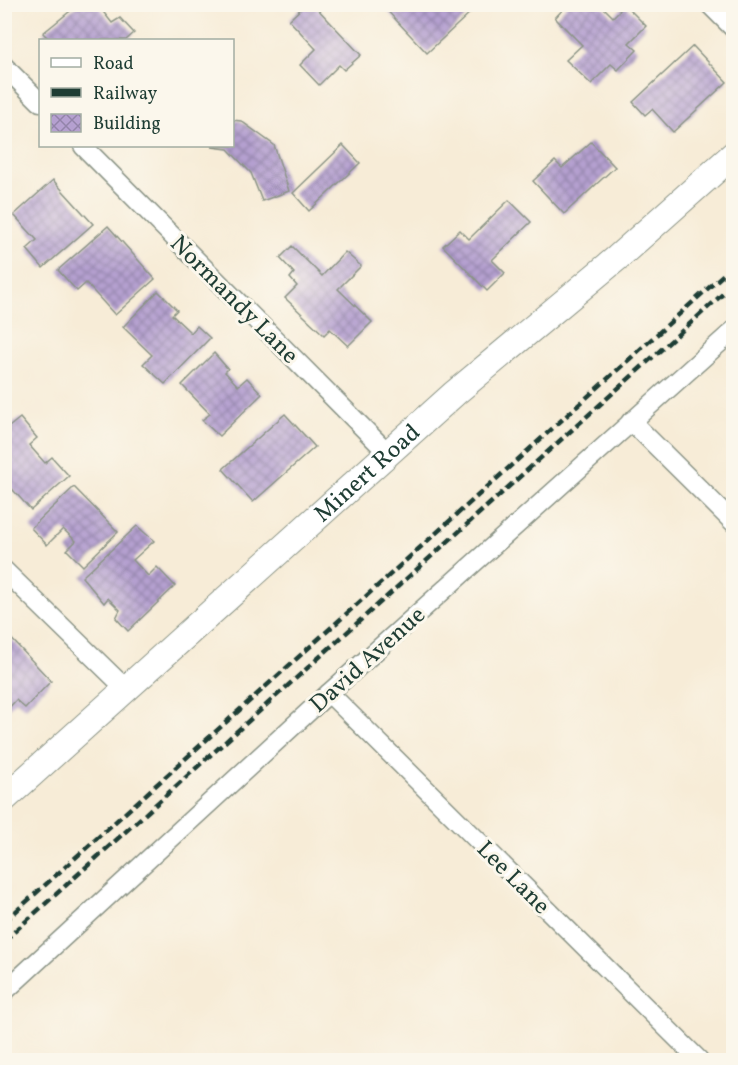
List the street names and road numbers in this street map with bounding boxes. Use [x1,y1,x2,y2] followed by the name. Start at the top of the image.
[162,228,306,372] street label: Normandy Lane
[307,417,429,531] street label: Minert Road
[303,599,434,722] street label: David Avenue
[468,834,557,923] street label: Lee Lane

